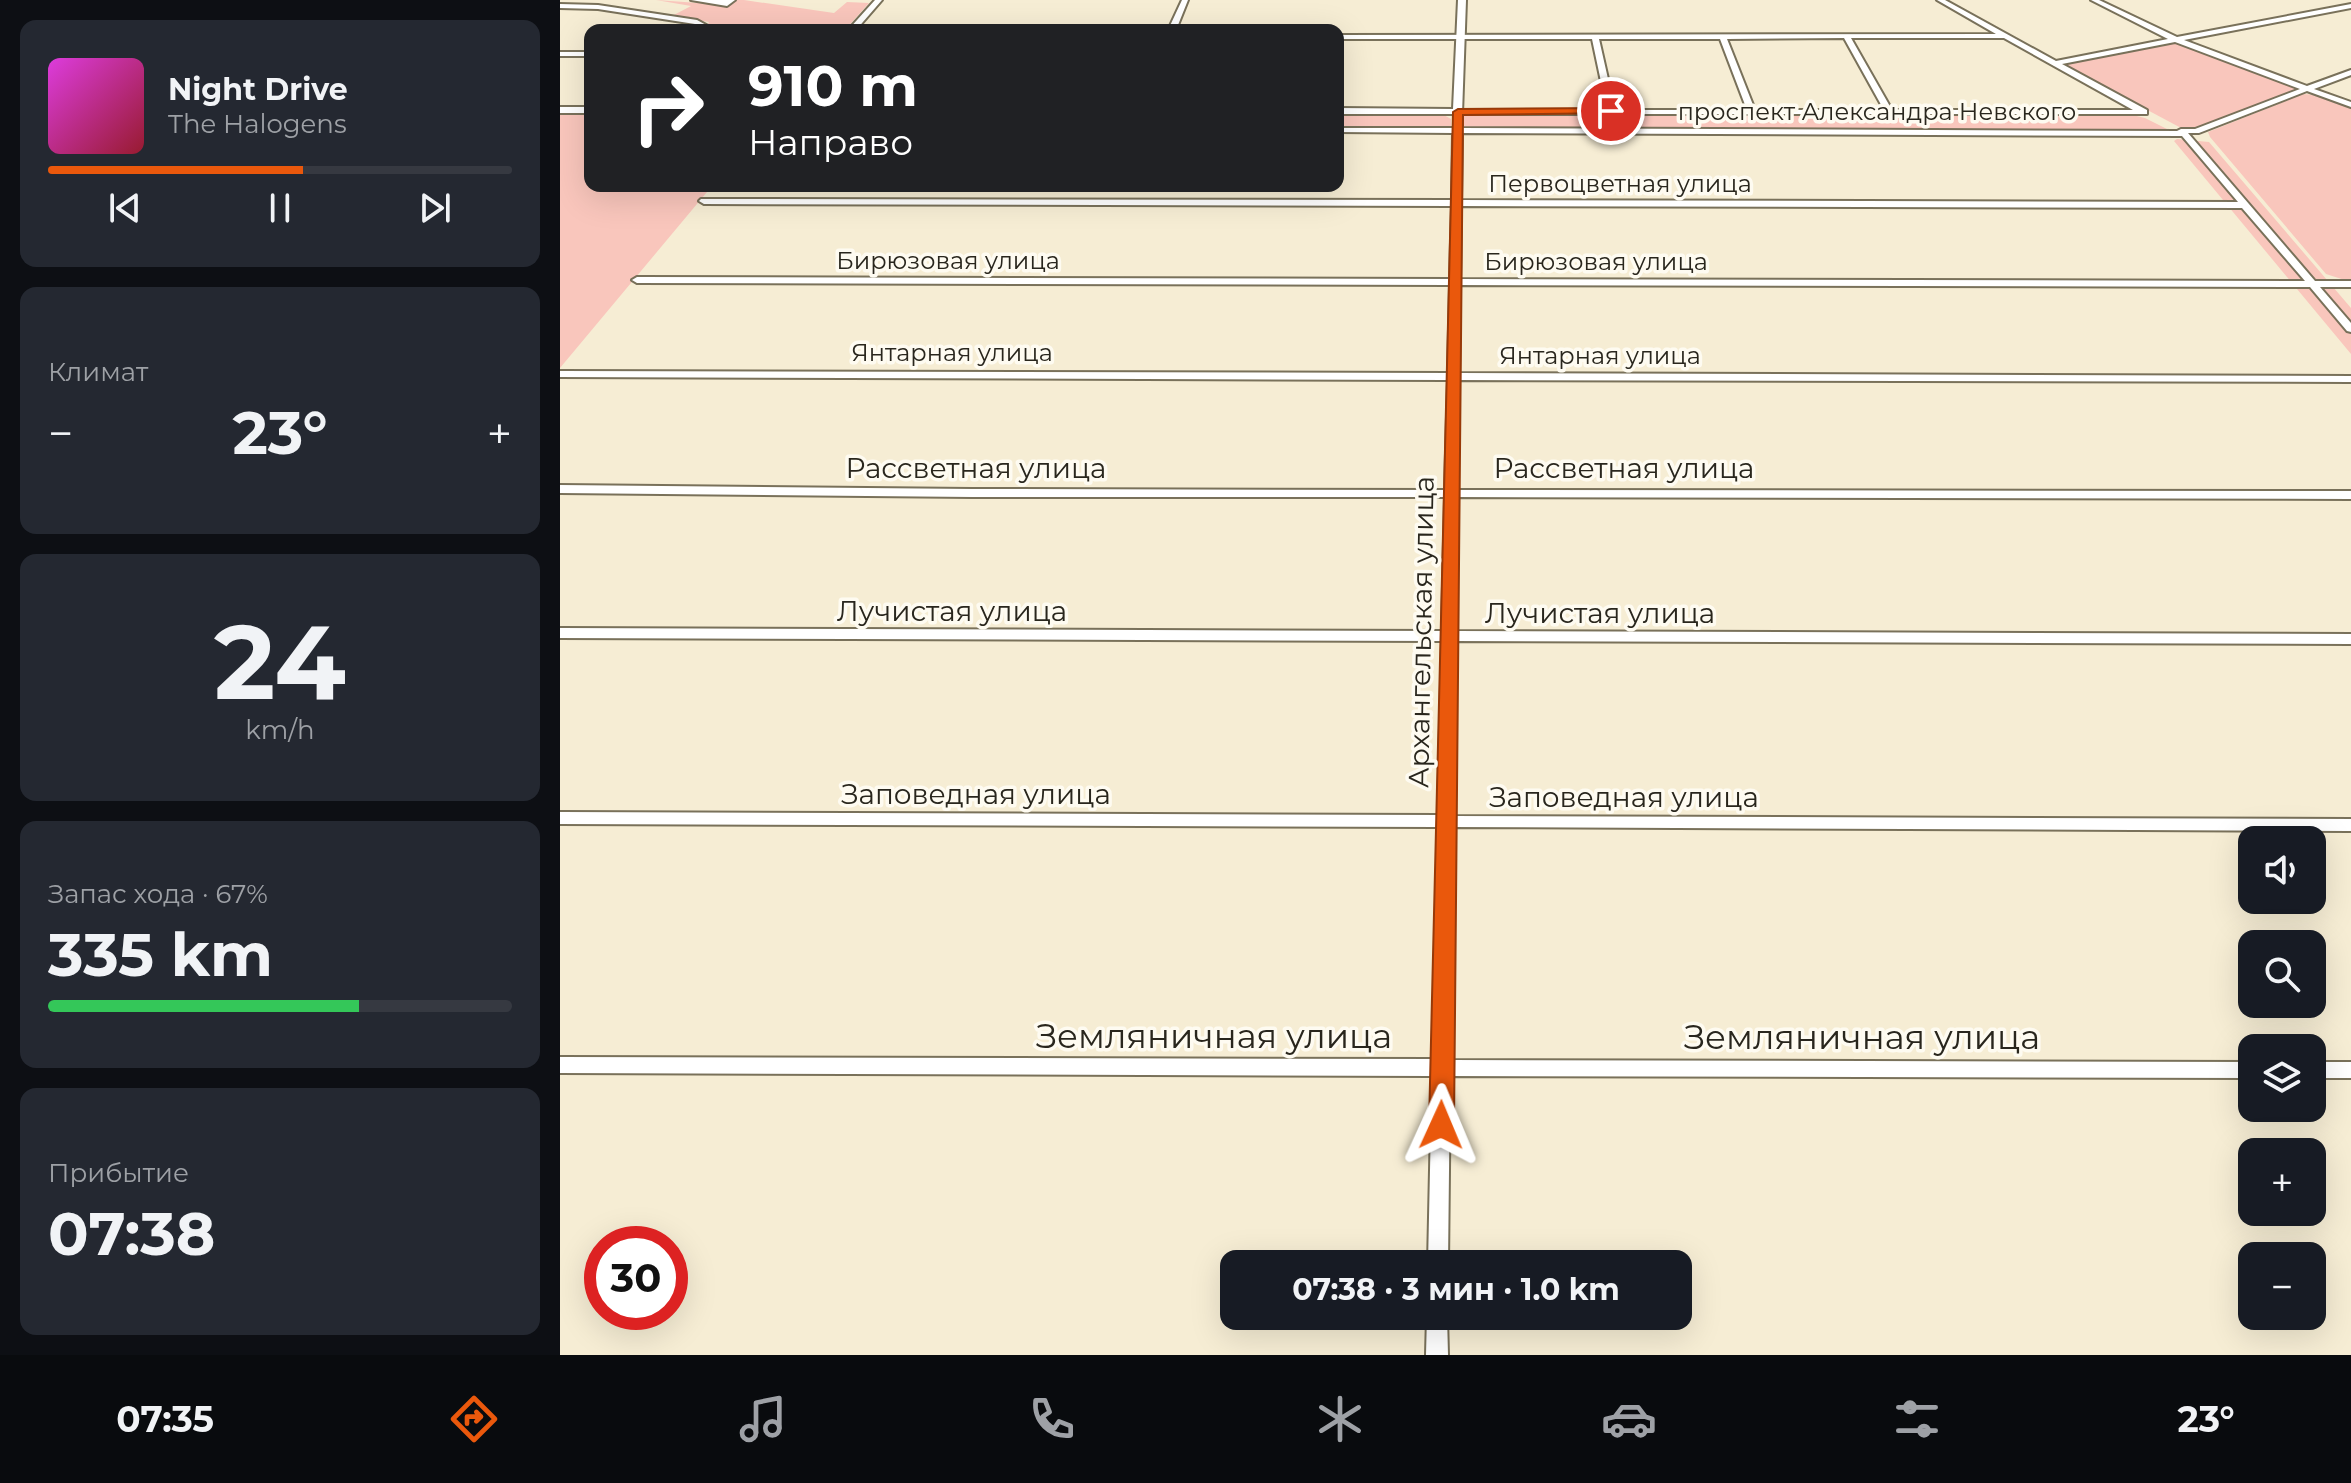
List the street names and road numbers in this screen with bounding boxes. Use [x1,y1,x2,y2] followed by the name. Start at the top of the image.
[1678,97,2076,126] street label: проспект Александра Невского
[1488,169,1752,198] street label: Первоцветная улица
[836,246,1060,275] street label: Бирюзовая улица
[1484,247,1708,276] street label: Бирюзовая улица
[851,338,1053,367] street label: Янтарная улица
[1499,341,1701,370] street label: Янтарная улица
[846,451,1106,485] street label: Рассветная улица
[1494,451,1754,485] street label: Рассветная улица
[1401,476,1441,788] street label: Архангельская улица
[837,594,1067,628] street label: Лучистая улица
[1485,596,1715,630] street label: Лучистая улица
[841,777,1111,811] street label: Заповедная улица
[1489,780,1759,814] street label: Заповедная улица
[1036,1015,1392,1057] street label: Земляничная улица
[1684,1016,2040,1058] street label: Земляничная улица

